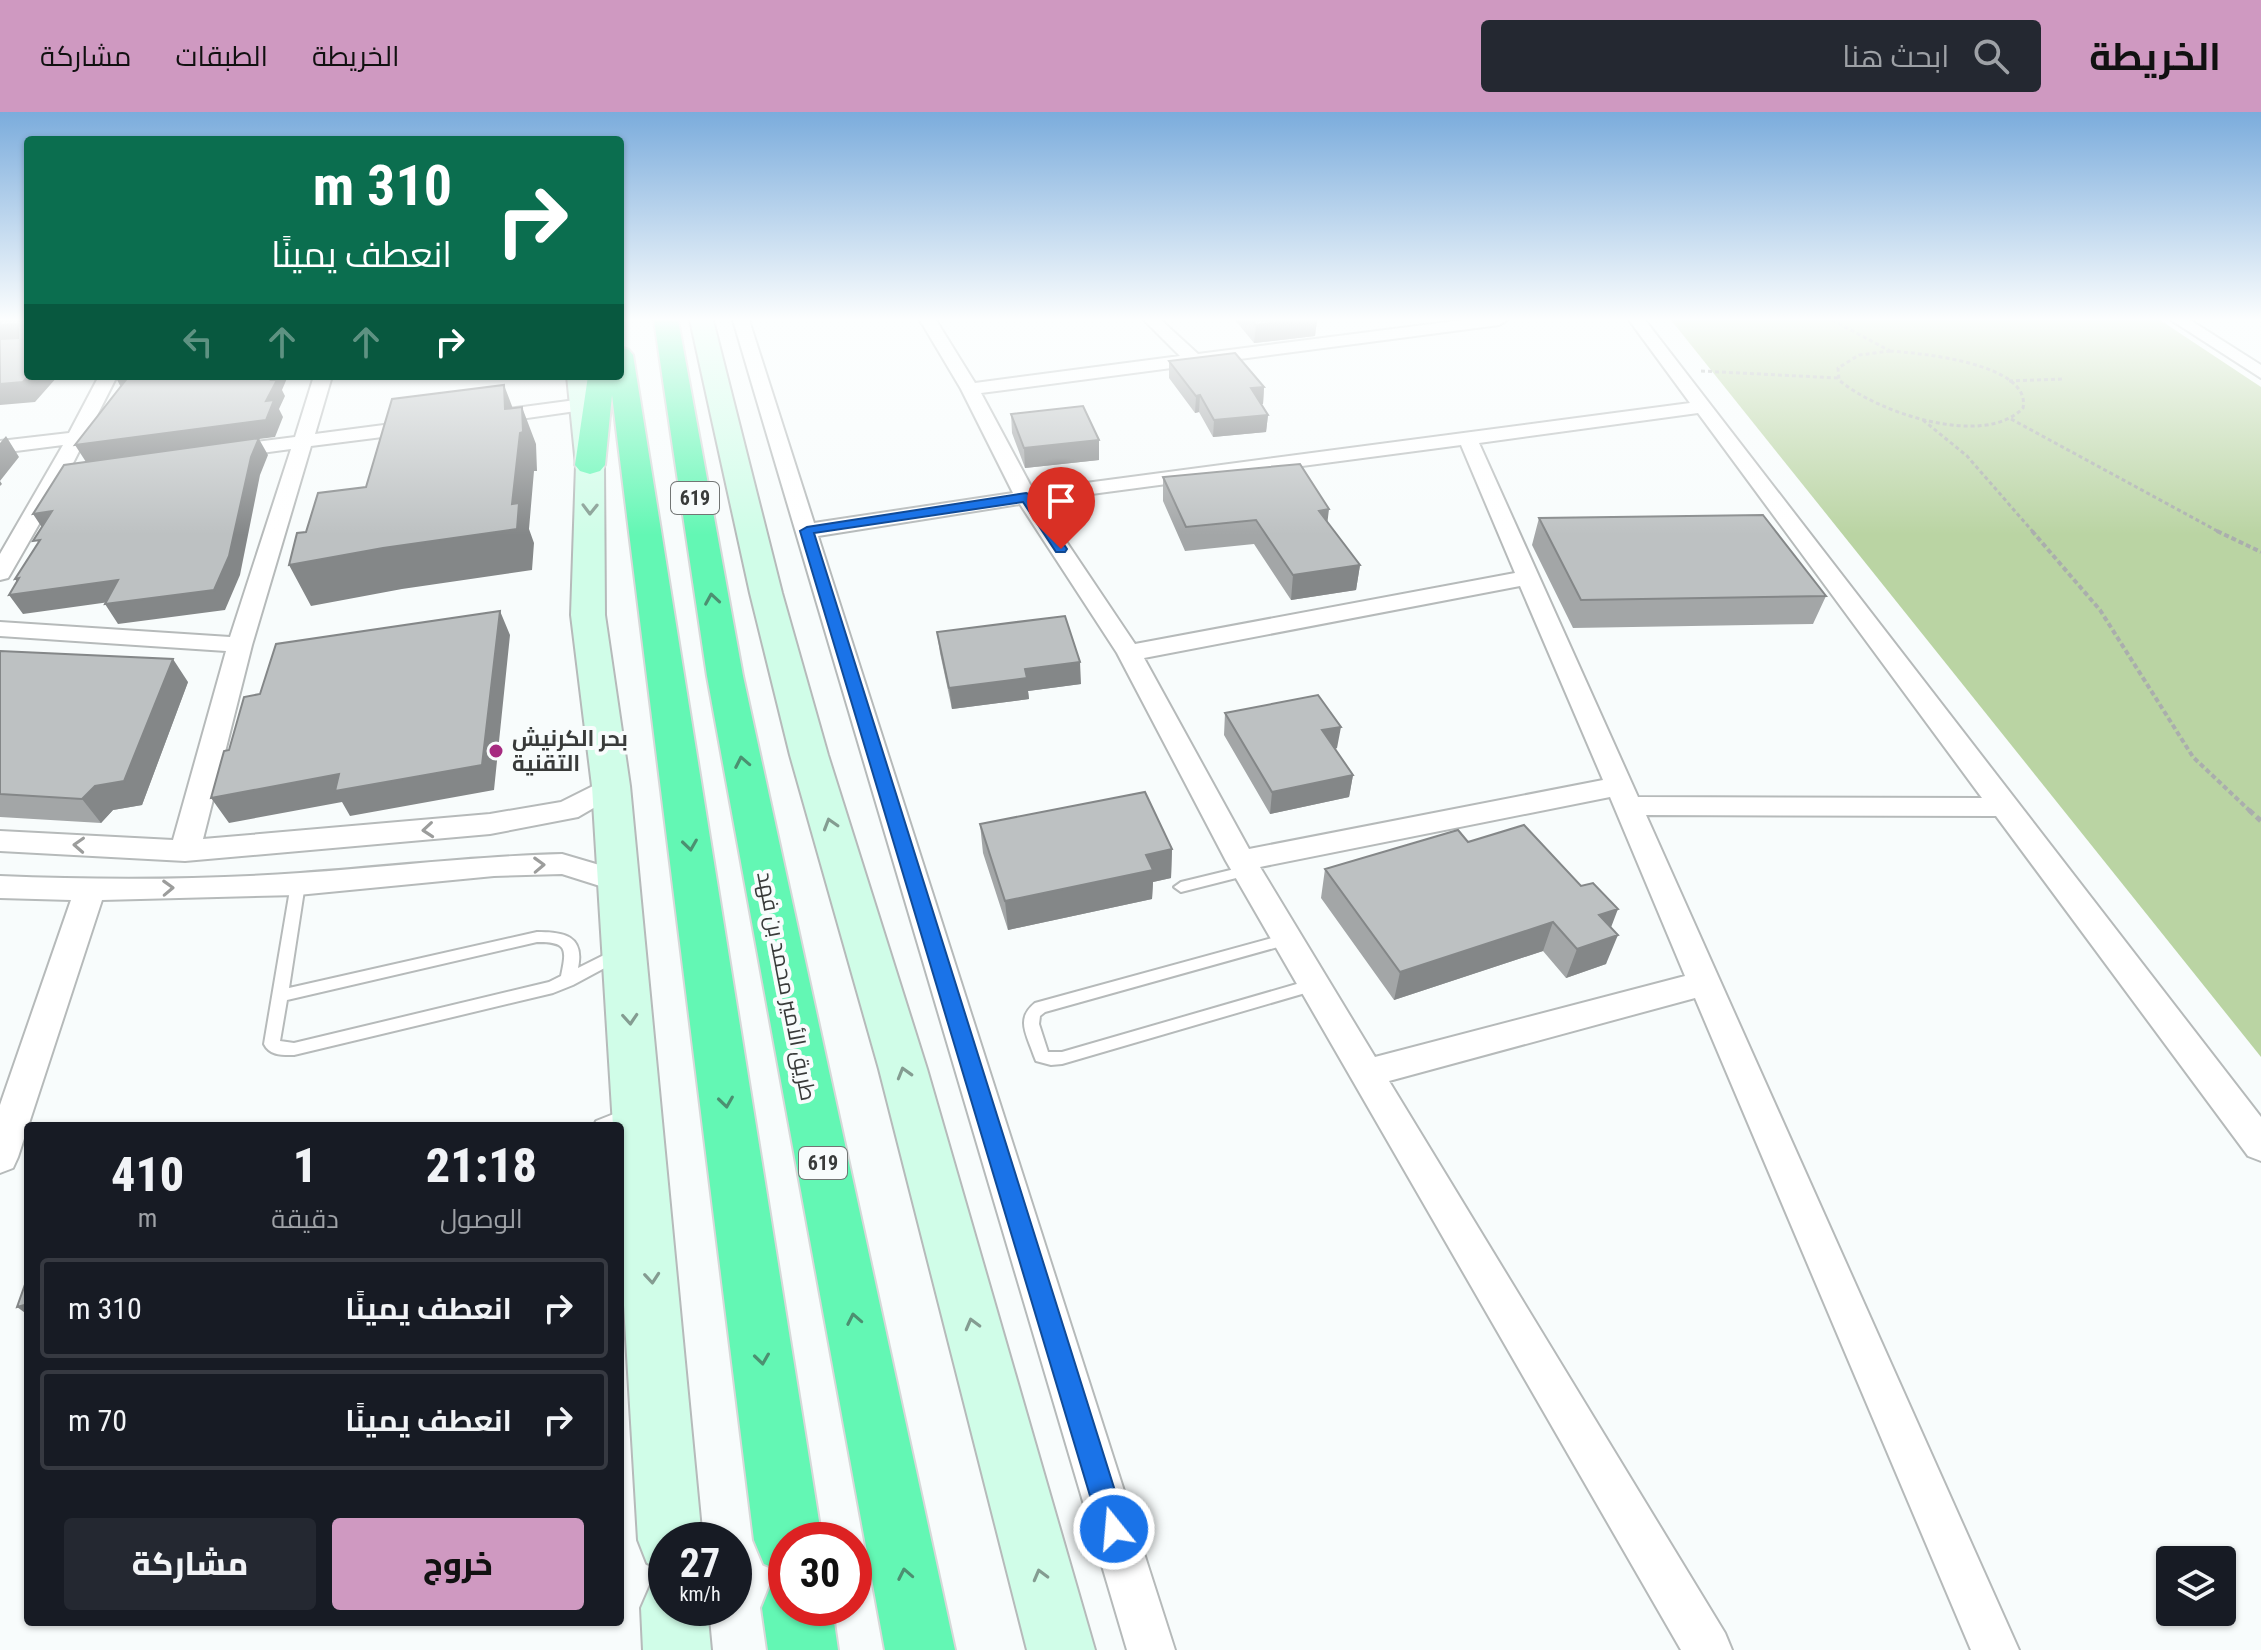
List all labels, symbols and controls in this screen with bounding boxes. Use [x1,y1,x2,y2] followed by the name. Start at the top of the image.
[1481,20,2041,92] search box
[1969,34,2013,78] icon: search
[2089,35,2221,79] text: الخريطة
[1842,39,1949,74] text: ابحث هنا
[40,40,131,73] text: مشاركة
[175,40,268,73] text: الطبقات
[312,40,399,73] text: الخريطة
[313,153,452,219] text: 310 m
[480,168,584,272] icon: right
[271,234,452,276] text: انعطف يمينًا
[176,320,220,364] icon: left
[260,320,304,364] icon: ahead
[344,320,388,364] icon: ahead
[428,320,472,364] icon: right
[1027,467,1095,549] pin
[1039,479,1083,523] icon: arrive
[671,482,719,514] road number: 619
[581,503,598,516] one-way arrow
[704,592,721,606] one-way arrow
[512,726,628,776] place label: بحر الكرنيش التقنية
[487,742,505,760] marker: بحر الكرنيش التقنية
[734,755,751,769] one-way arrow
[823,817,839,831] one-way arrow
[421,821,434,838] one-way arrow
[72,837,85,854] one-way arrow
[681,838,698,851] one-way arrow
[533,856,546,874] one-way arrow
[751,870,821,1103] street label: طريق الأمير محمد بن فهد
[162,879,175,896] one-way arrow
[621,1013,638,1026] one-way arrow
[897,1066,914,1080] one-way arrow
[717,1095,734,1109] one-way arrow
[293,1137,317,1194] text: 1
[426,1137,537,1194] text: 21:18
[111,1146,184,1203] text: 410
[799,1147,847,1179] road number: 619
[138,1203,157,1233] text: m
[271,1204,339,1234] text: دقيقة
[440,1204,523,1234] text: الوصول
[643,1272,660,1285] one-way arrow
[536,1286,580,1330] icon: right
[68,1291,142,1326] text: 310 m
[345,1291,512,1326] text: انعطف يمينًا
[846,1312,863,1325] one-way arrow
[965,1317,982,1331] one-way arrow
[753,1353,770,1366] one-way arrow
[536,1398,580,1442] icon: right
[68,1403,127,1438] text: 70 m
[345,1403,512,1438] text: انعطف يمينًا
[1072,1487,1156,1571] position arrow
[64,1518,316,1610] button: مشاركة
[332,1518,584,1610] button: خروج
[768,1522,872,1626] speed limit sign: 30
[680,1540,720,1587] text: 27
[2156,1546,2236,1626] map controls
[2156,1546,2236,1626] button: layers
[897,1567,914,1581] one-way arrow
[1033,1568,1050,1582] one-way arrow
[679,1582,721,1606] text: km/h

